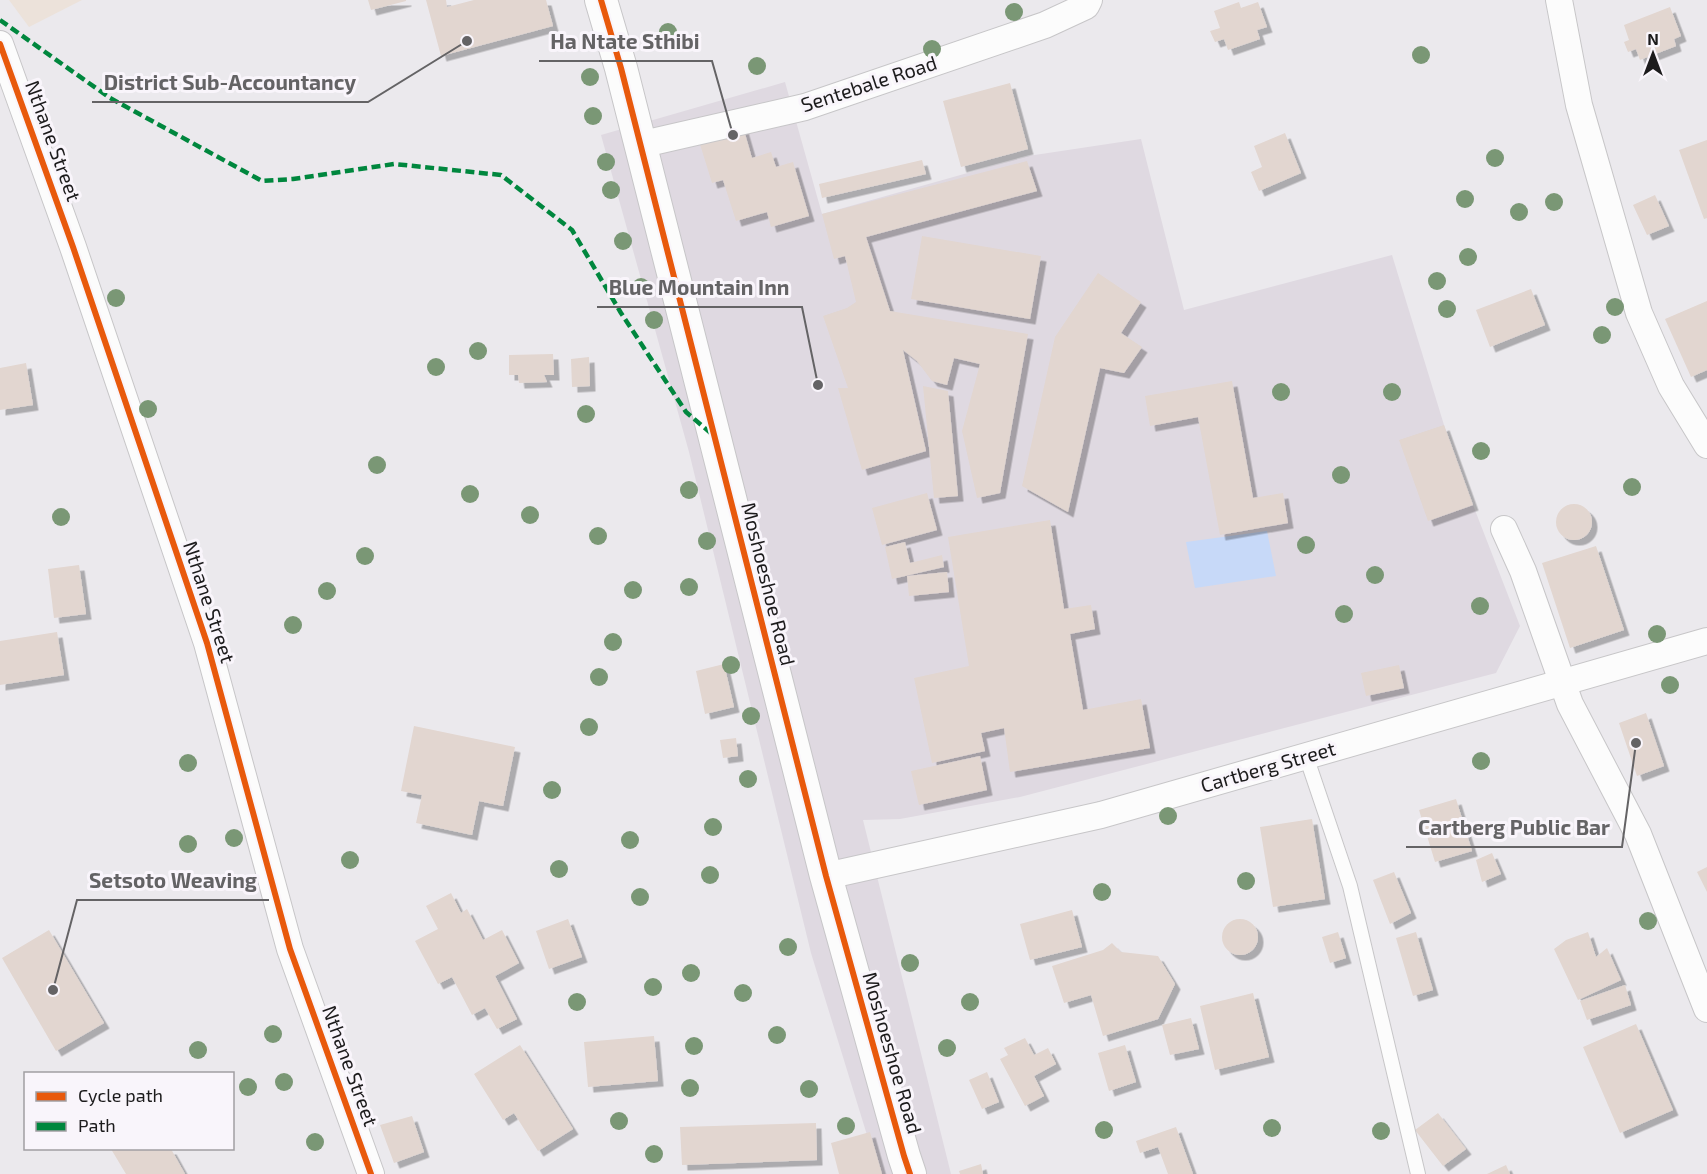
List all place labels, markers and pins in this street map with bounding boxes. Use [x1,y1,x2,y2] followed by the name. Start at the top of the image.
[539,22,712,61] callout: Ha Ntate Sthibi
[92,63,368,102] callout: District Sub-Accountancy
[597,268,802,307] callout: Blue Mountain Inn
[1406,808,1622,847] callout: Cartberg Public Bar
[77,861,269,900] callout: Setsoto Weaving

